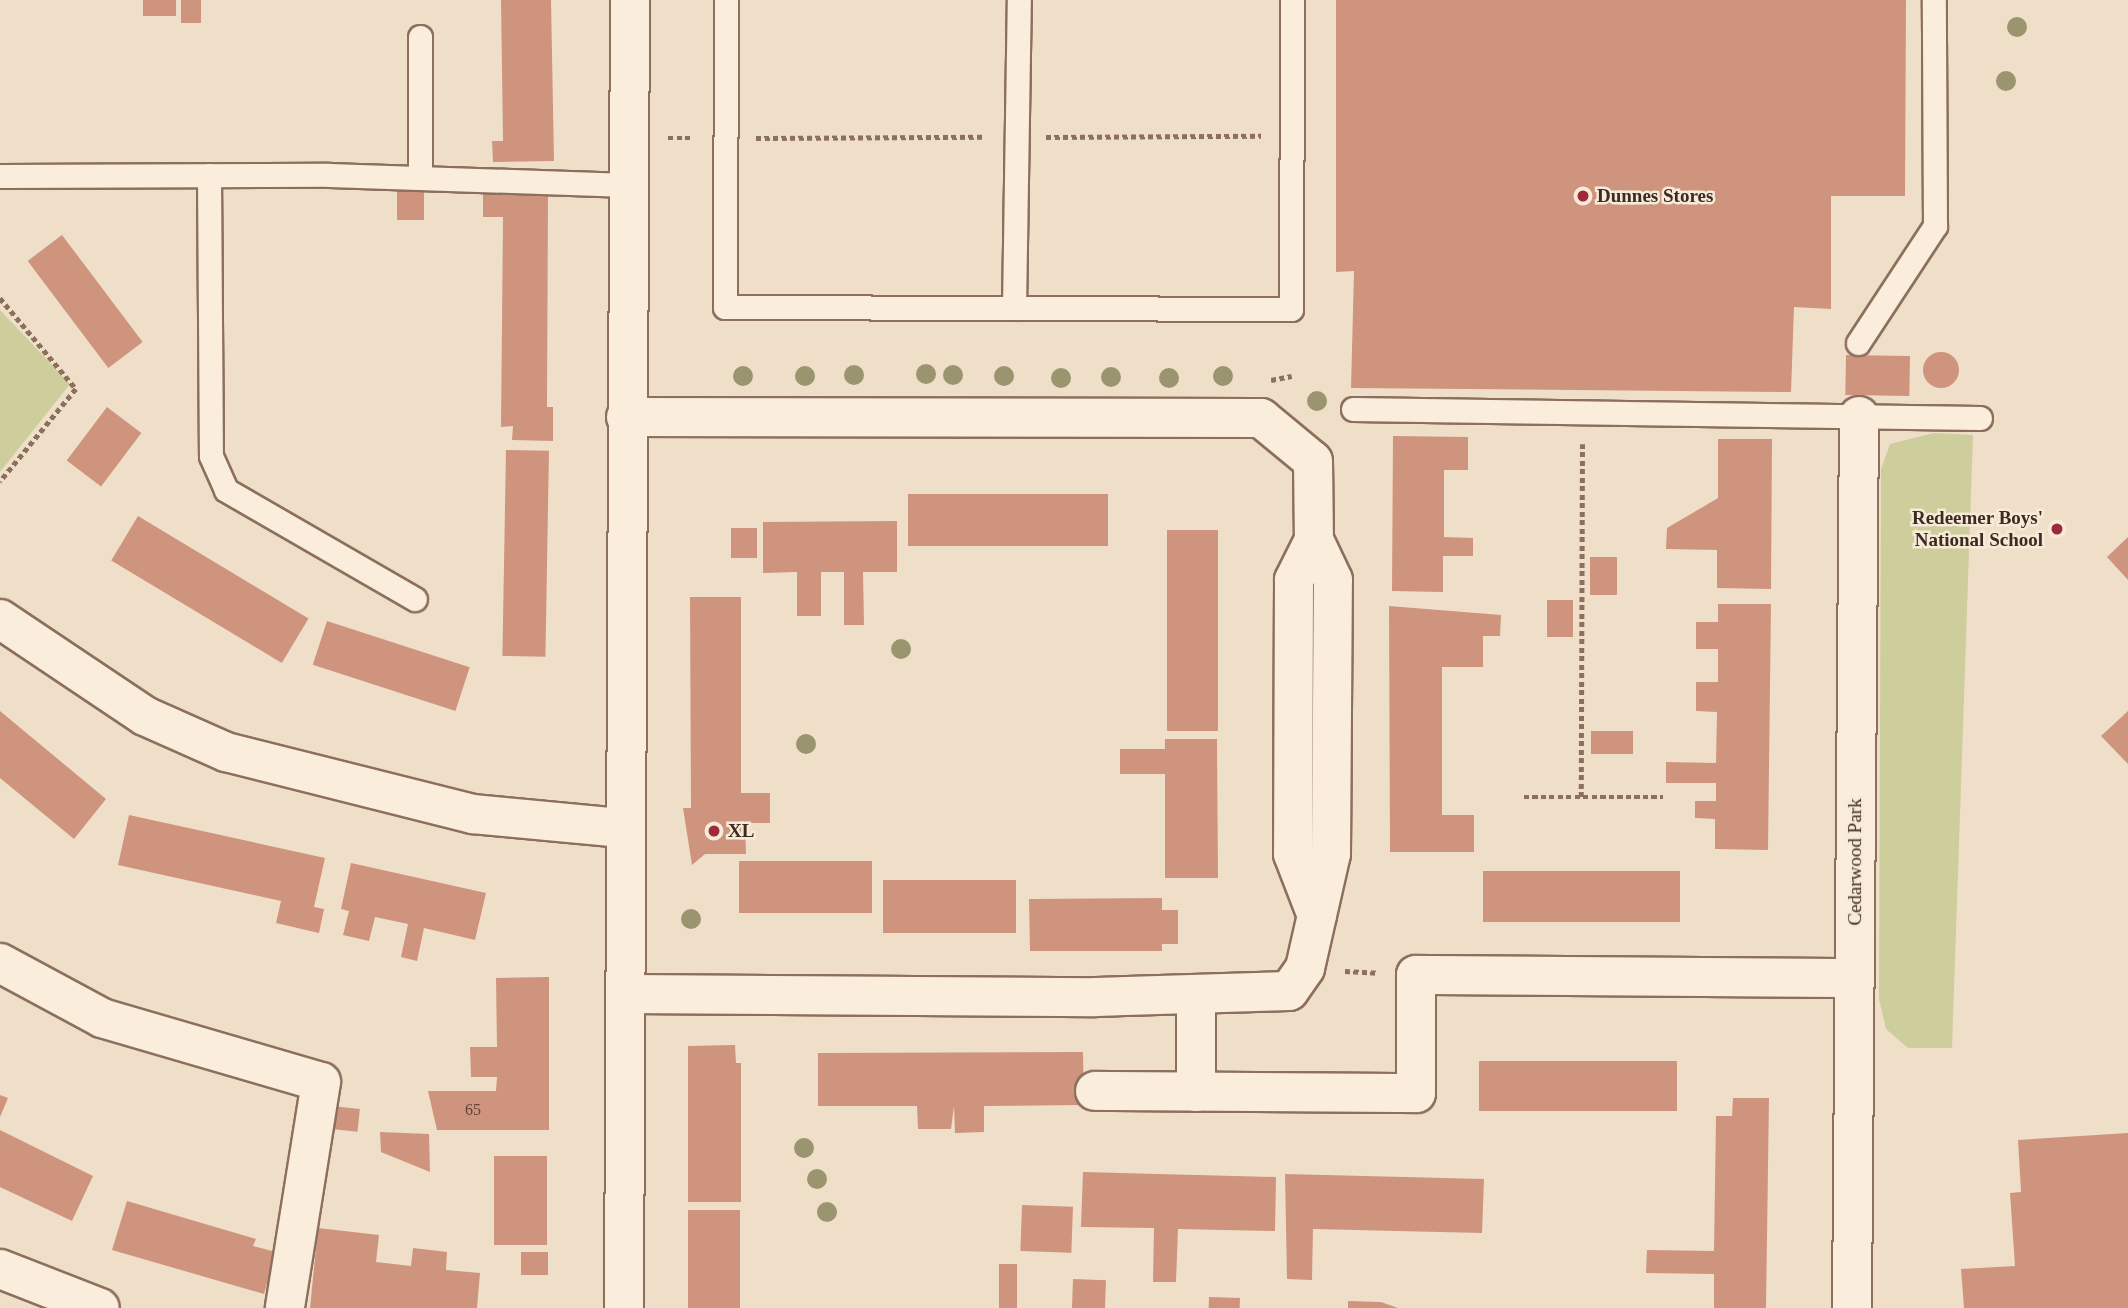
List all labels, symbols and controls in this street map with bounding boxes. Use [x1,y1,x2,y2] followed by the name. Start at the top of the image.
[1597,185,1713,207] place label: Dunnes Stores
[1575,188,1591,204] marker: Dunnes Stores
[1912,507,2043,551] place label: Redeemer Boys' National School
[2049,521,2065,537] marker: Redeemer Boys' National School
[1844,798,1866,926] street label: Cedarwood Park
[728,820,754,842] place label: XL
[706,823,722,839] marker: XL
[465,1100,481,1120] house number: 65

